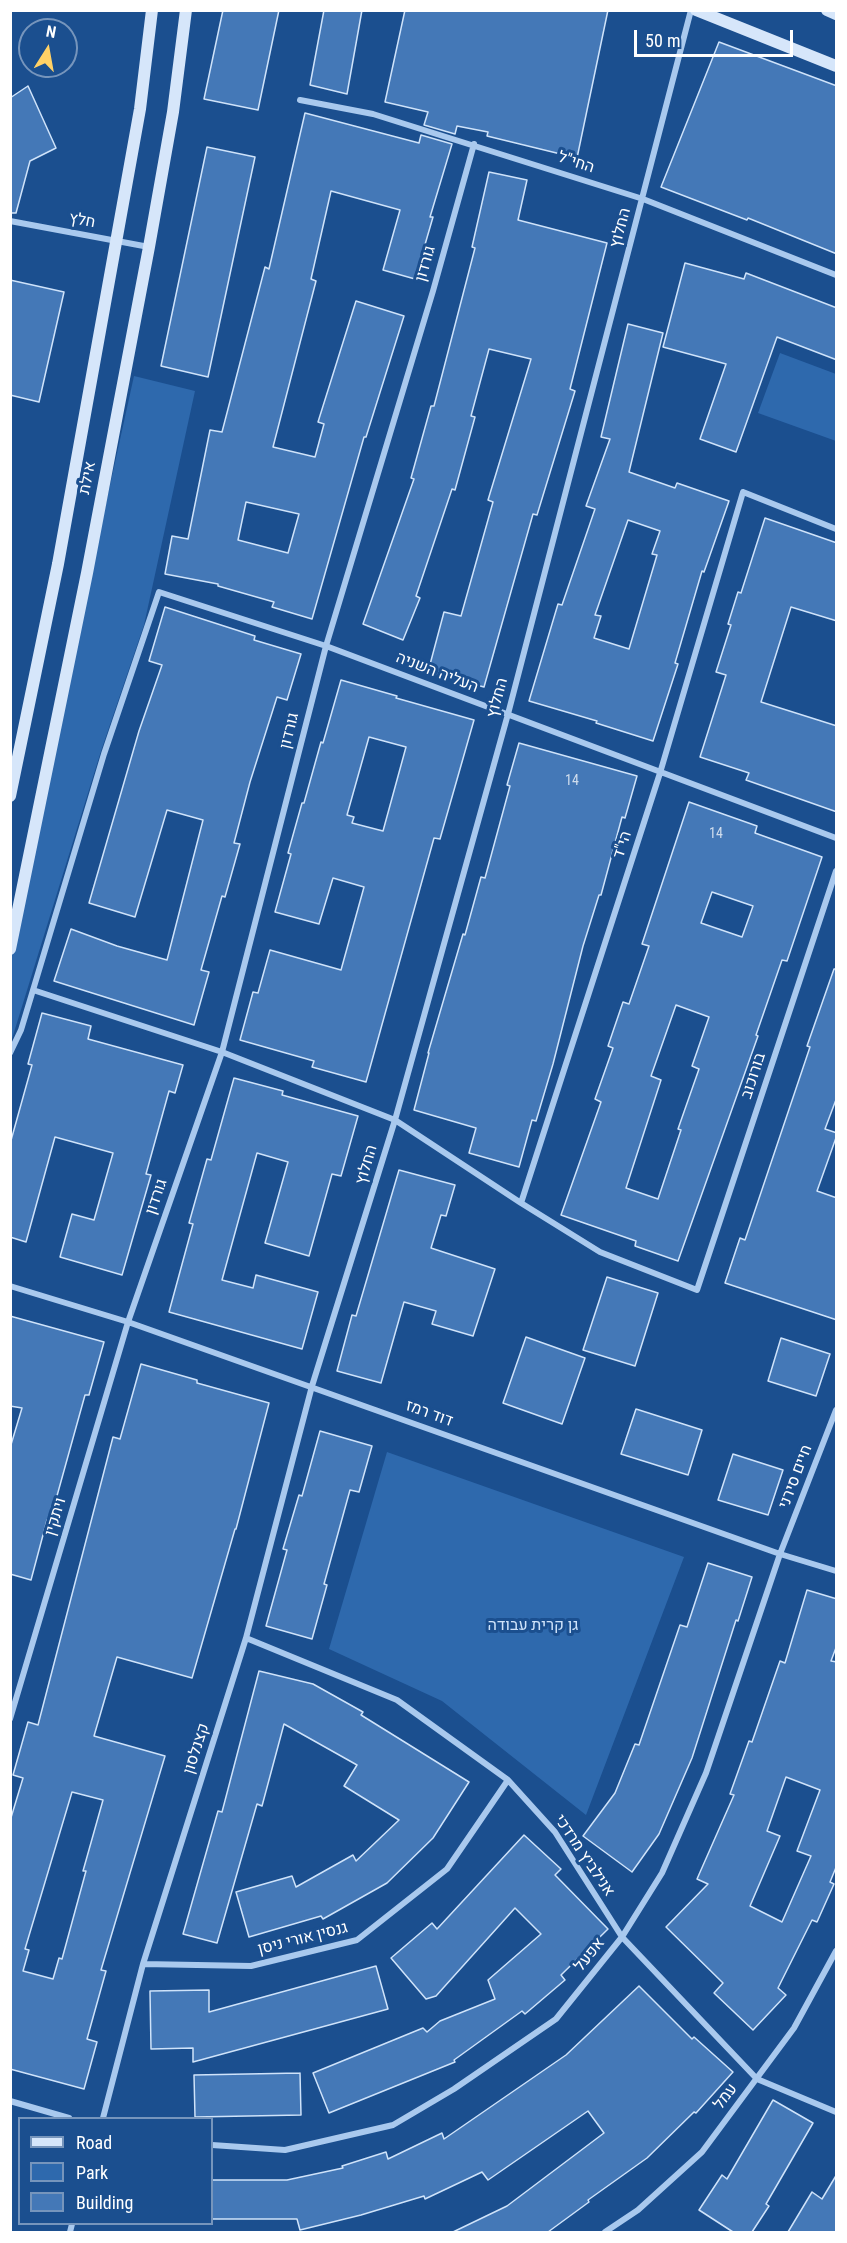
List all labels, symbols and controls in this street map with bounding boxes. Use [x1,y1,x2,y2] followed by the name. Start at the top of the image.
[18,18,78,78] north arrow
[637,18,796,56] scale bar
[45,22,58,42] text: N
[645,30,680,51] text: 50 m
[555,148,597,178] street label: החי"ל
[606,206,636,250] street label: החלוץ
[67,209,97,233] street label: חלץ
[412,244,440,284] street label: גורדון
[75,460,101,496] street label: אילת
[393,648,481,698] street label: העליה השניה
[483,676,513,720] street label: החלוץ
[276,711,304,751] street label: גורדון
[565,773,579,789] house number: 14
[709,826,723,842] house number: 14
[610,829,636,861] street label: הי"ד
[738,1050,770,1102] street label: בורוכוב
[352,1143,382,1187] street label: החלוץ
[142,1177,172,1217] street label: גורדון
[403,1397,455,1431] street label: דוד רמז
[775,1442,817,1512] street label: חיים סירני
[41,1496,71,1538] street label: ויתקין
[488,1616,578,1636] park label: גן קרית עבודה
[180,1721,214,1777] street label: קצנלסון
[550,1812,618,1900] street label: אנילביץ מרדכי
[256,1919,350,1959] street label: גנסין אורי ניסן
[571,1934,609,1976] street label: אפעל
[710,2080,742,2114] street label: עמל
[18,2117,213,2225] legend
[76,2132,112,2153] text: Road
[76,2162,108,2183] text: Park
[76,2192,133,2213] text: Building

